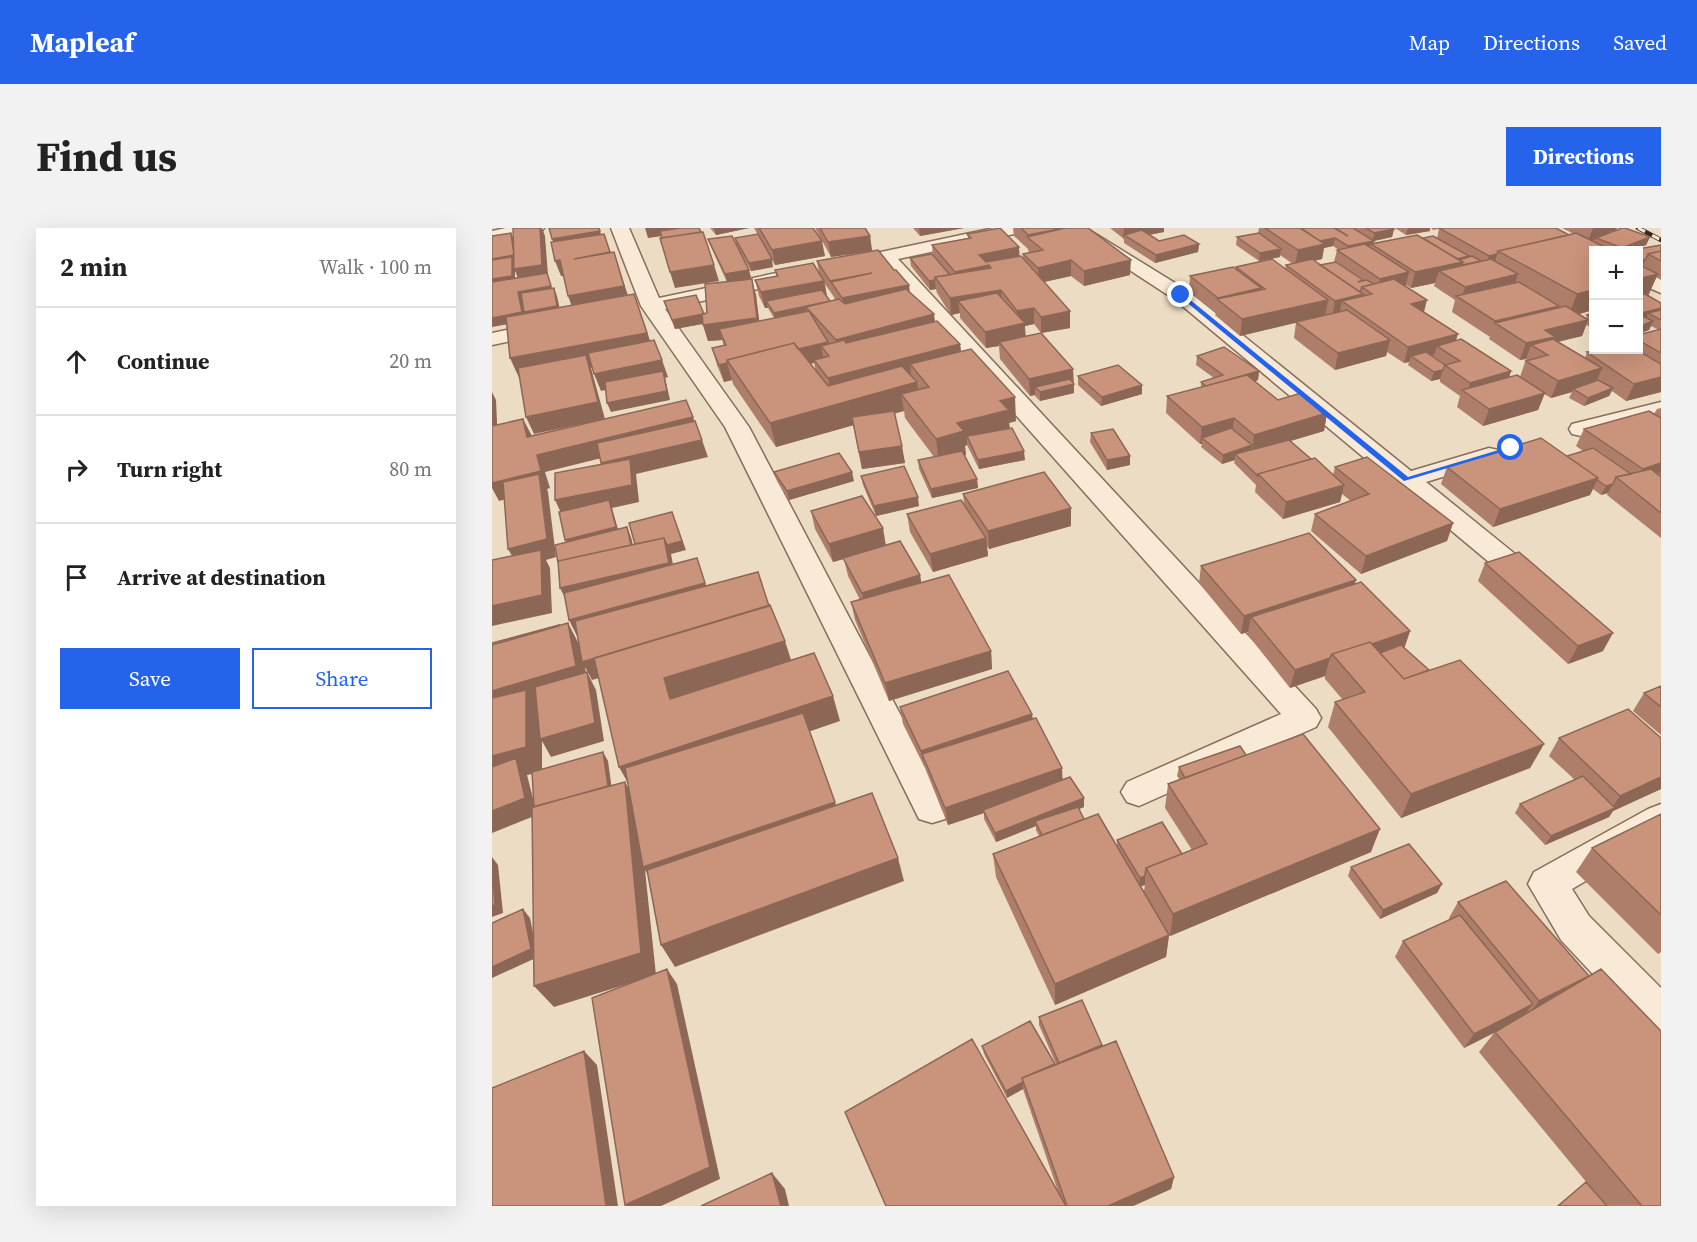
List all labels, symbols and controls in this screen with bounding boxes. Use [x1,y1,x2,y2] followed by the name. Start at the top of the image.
[30,23,134,61] text: Mapleaf
[1409,28,1450,57] text: Map
[1483,28,1580,57] text: Directions
[1613,28,1667,57] text: Saved
[36,127,177,185] text: Find us
[1506,127,1661,186] button: Directions
[1589,246,1643,354] map controls
[1589,246,1643,300] button: +
[60,249,127,285] text: 2 min
[319,253,432,281] text: Walk · 100 m
[1167,281,1193,307] route end
[1589,300,1643,354] button: −
[60,345,93,378] icon: ahead
[117,346,210,376] text: Continue
[389,347,432,375] text: 20 m
[1497,434,1523,460] route start
[60,453,93,486] icon: right
[117,454,222,484] text: Turn right
[389,455,432,483] text: 80 m
[60,561,93,594] icon: arrive
[117,562,326,592] text: Arrive at destination
[60,648,240,709] button: Save
[252,648,432,709] button: Share

